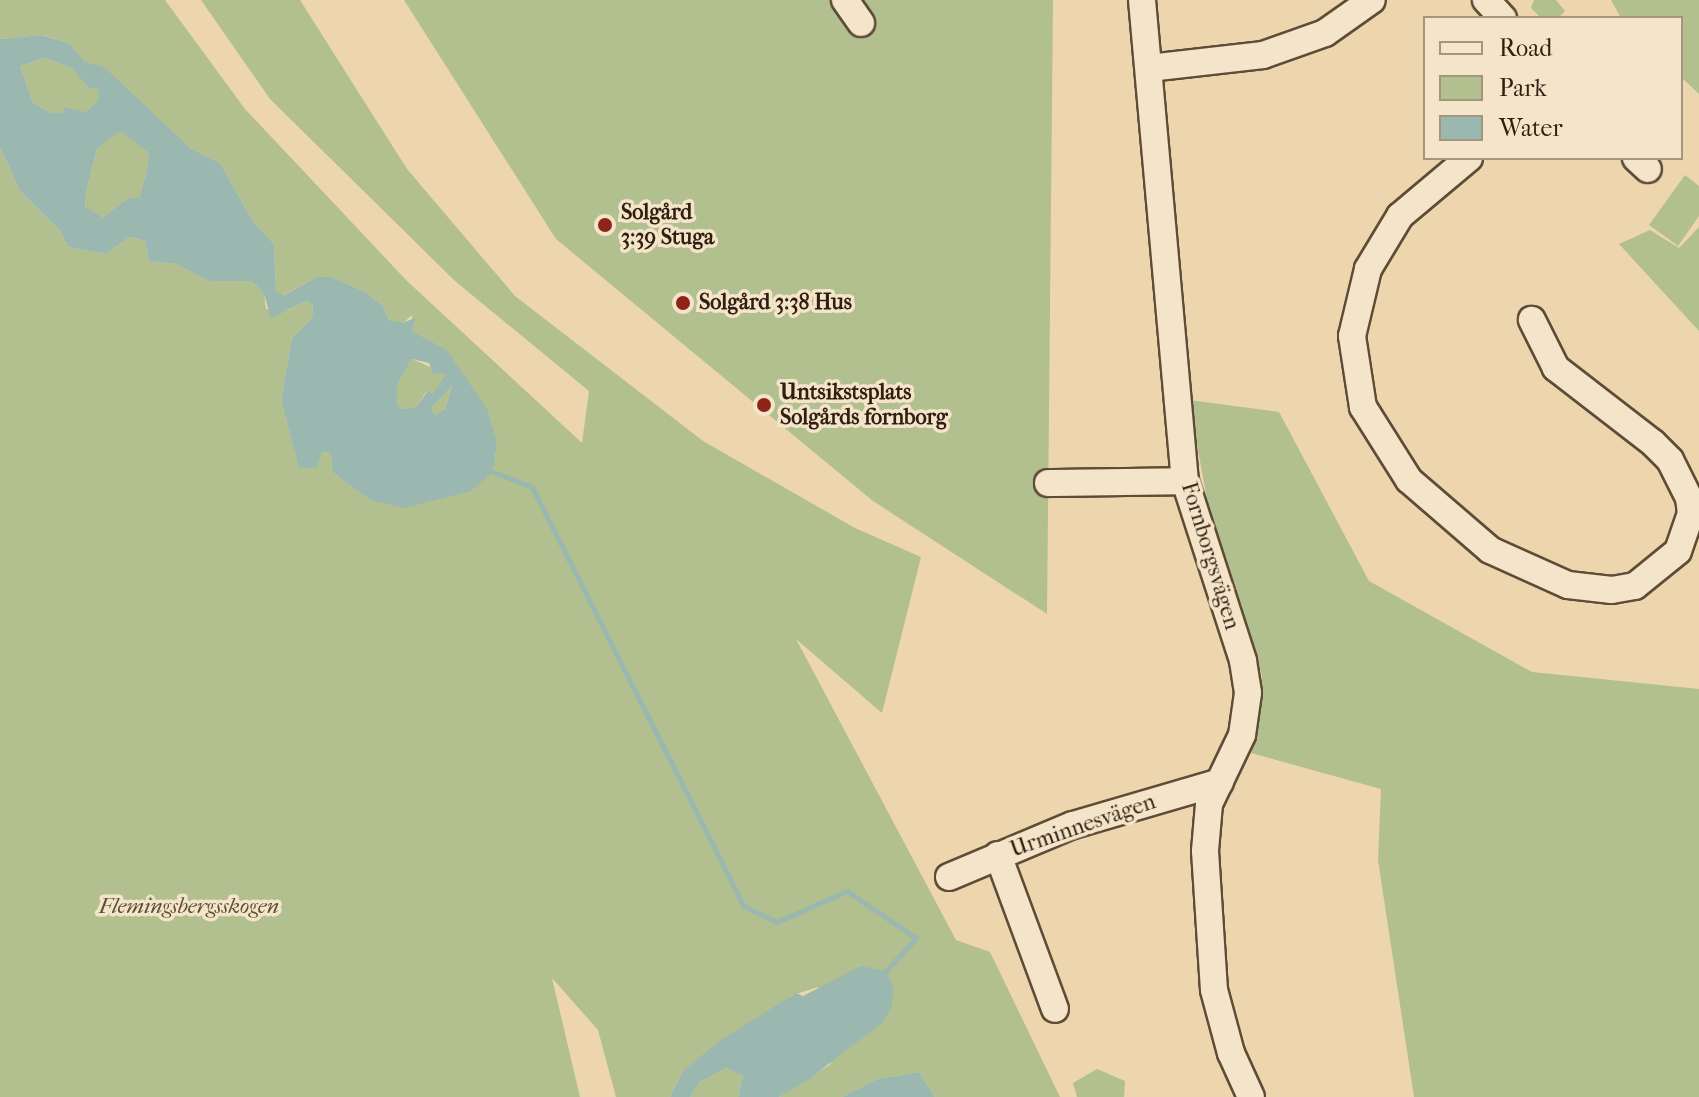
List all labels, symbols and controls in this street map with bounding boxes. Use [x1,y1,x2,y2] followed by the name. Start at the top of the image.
[1423,16,1683,160] legend
[1499,34,1552,62] text: Road
[1499,74,1547,102] text: Park
[1499,114,1563,142] text: Water
[621,199,714,250] place label: Solgård 3:39 Stuga
[596,216,614,234] marker: Solgård 3:39 Stuga
[699,290,852,316] place label: Solgård 3:38 Hus
[674,294,692,312] marker: Solgård 3:38 Hus
[780,379,948,430] place label: Untsikstsplats Solgårds fornborg
[755,396,773,414] marker: Untsikstsplats Solgårds fornborg
[1175,479,1245,633] street label: Fornborgsvägen
[1007,789,1159,863] street label: Urminnesvägen
[99,894,279,920] park label: Flemingsbergsskogen

